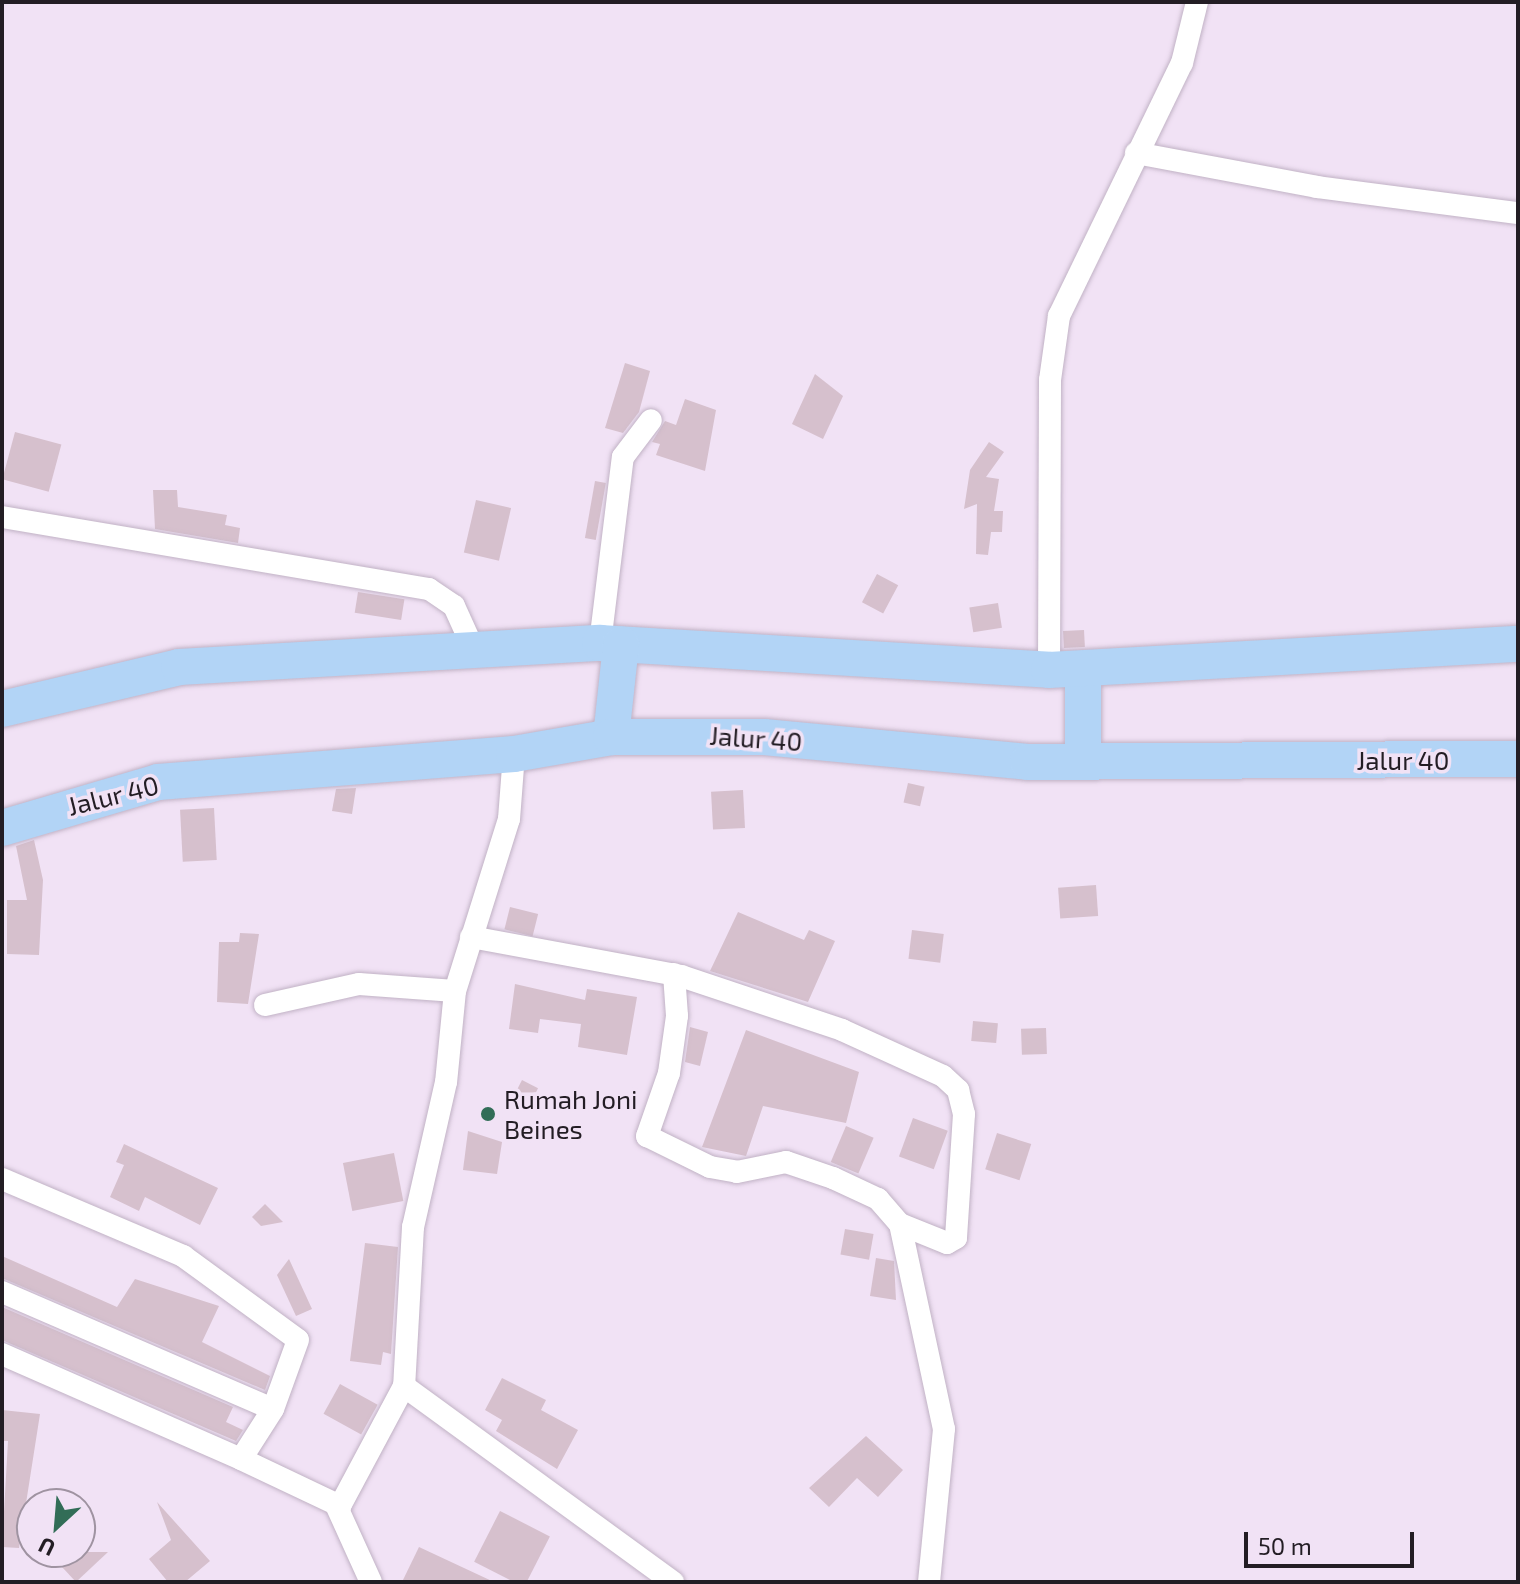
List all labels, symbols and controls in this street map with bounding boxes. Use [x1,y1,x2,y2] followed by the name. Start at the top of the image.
[708,719,804,757] street label: Jalur 40
[1356,744,1450,776] street label: Jalur 40
[64,769,162,821] street label: Jalur 40
[504,1083,638,1144] place label: Rumah Joni Beines
[479,1105,497,1123] marker: Rumah Joni Beines
[16,1488,96,1568] north arrow
[1248,1516,1418,1566] scale bar
[1258,1531,1312,1560] text: 50 m
[34,1533,59,1563] text: U

